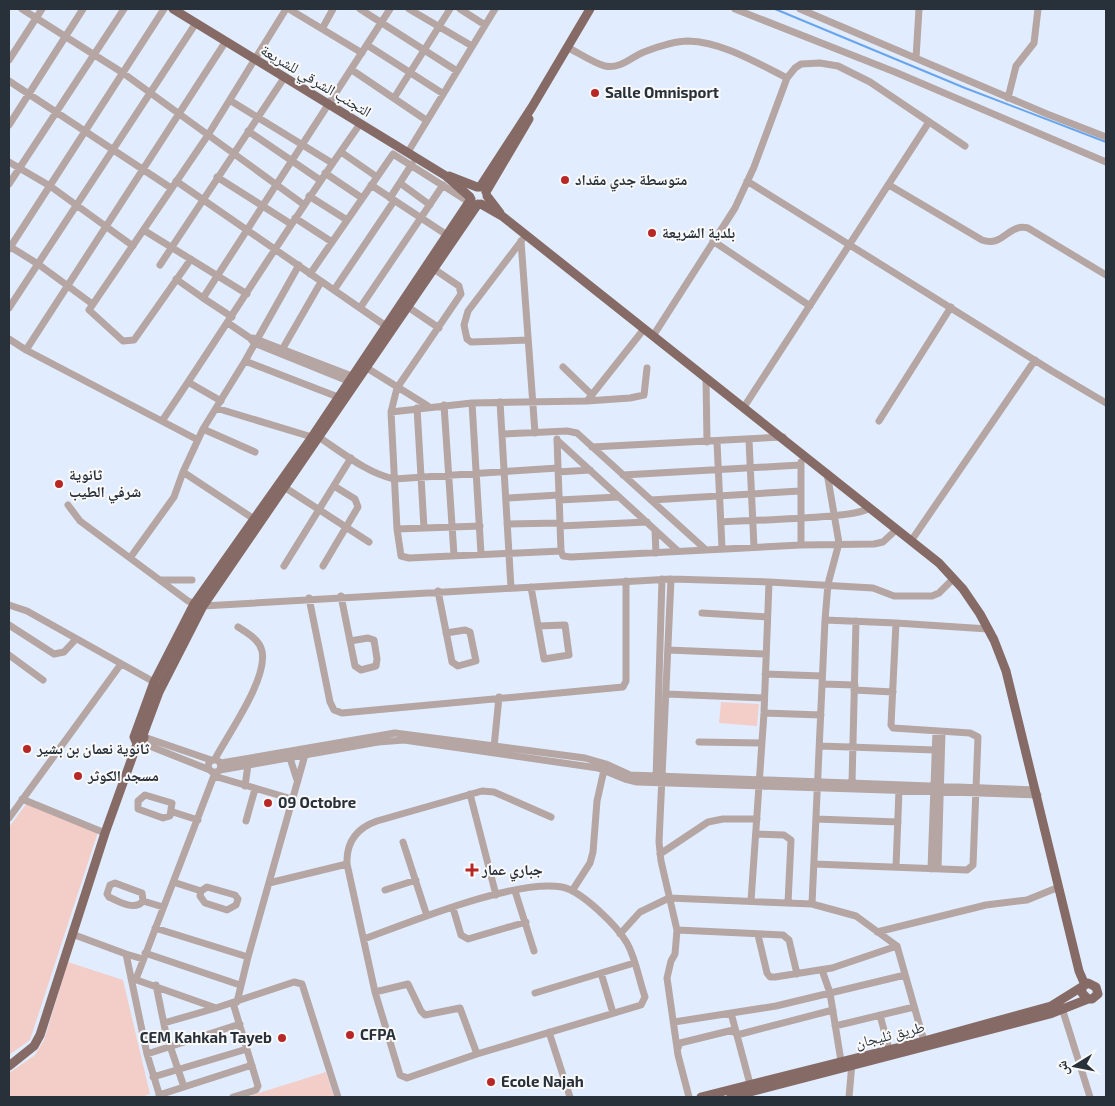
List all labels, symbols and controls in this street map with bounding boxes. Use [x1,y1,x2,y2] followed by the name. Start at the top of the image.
[256,40,375,124] street label: التجنب الشرقي للشريعة
[605,83,719,101] place label: Salle Omnisport
[589,87,601,99] marker: Salle Omnisport
[575,170,687,192] place label: متوسطة جدي مقداد
[559,174,571,186] marker: متوسطة جدي مقداد
[662,223,735,242] place label: بلدية الشريعة
[646,227,658,239] marker: بلدية الشريعة
[69,465,141,504] place label: ثانوية شرفي الطيب
[53,478,65,490] marker: ثانوية شرفي الطيب
[36,739,150,758] place label: ثانوية نعمان بن بشير
[21,743,33,755] marker: ثانوية نعمان بن بشير
[87,766,159,784] place label: مسجد الكوثر
[72,770,84,782] marker: مسجد الكوثر
[278,793,356,811] place label: 09 Octobre
[262,797,274,809] marker: 09 Octobre
[481,860,543,882] place label: جباري عمار
[466,864,478,876] marker: جباري عمار
[853,1017,927,1053] street label: طريق ثليجان
[360,1025,396,1043] place label: CFPA
[140,1028,272,1047] place label: CEM Kahkah Tayeb
[344,1029,356,1041] marker: CFPA
[276,1032,288,1044] marker: CEM Kahkah Tayeb
[1050,1041,1100,1091] north arrow
[1052,1059,1072,1077] text: ش
[501,1072,584,1090] place label: Ecole Najah
[485,1076,497,1088] marker: Ecole Najah

